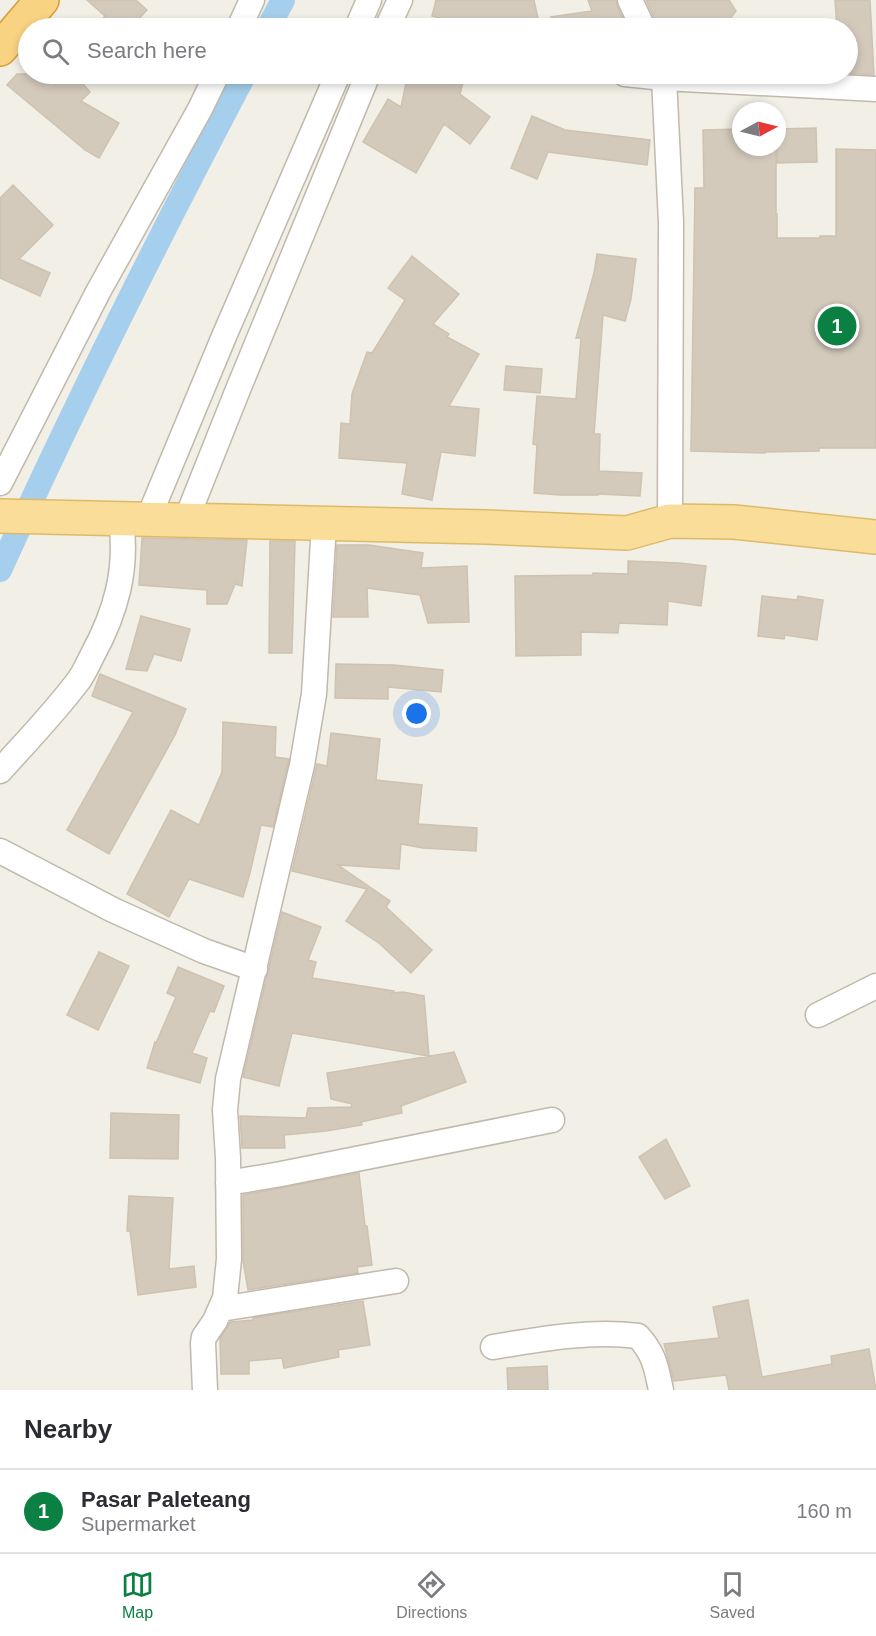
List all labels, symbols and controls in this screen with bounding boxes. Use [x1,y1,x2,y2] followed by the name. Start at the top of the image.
[18,18,858,84] search box
[39,35,72,68] icon: search
[87,38,207,63] text: Search here
[732,102,786,156] north arrow
[818,304,856,348] pin: 1
[402,699,431,728] your location
[24,1414,112,1444] text: Nearby
[81,1487,251,1512] text: Pasar Paleteang
[38,1500,49,1522] text: 1
[796,1500,852,1522] text: 160 m
[81,1513,196,1535] text: Supermarket
[121,1568,154,1622] tab: Map
[396,1568,467,1622] tab: Directions
[710,1568,755,1622] tab: Saved

